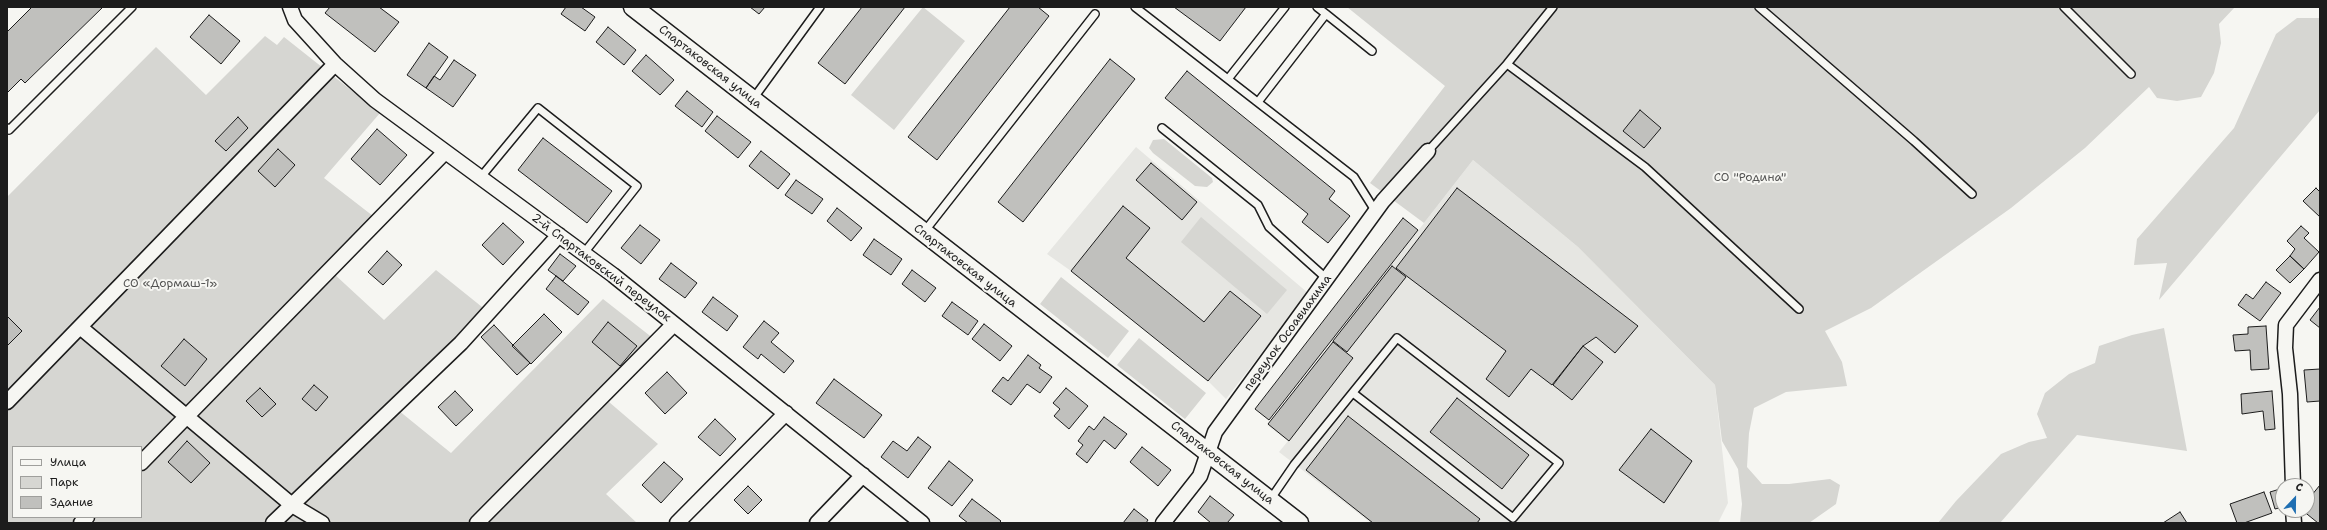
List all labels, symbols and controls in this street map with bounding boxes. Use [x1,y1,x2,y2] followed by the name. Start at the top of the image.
[656,22,764,112] street label: Спартаковская улица
[1714,171,1786,185] park label: СО "Родина"
[528,211,674,325] street label: 2-й Спартаковский переулок
[911,221,1019,311] street label: Спартаковская улица
[1241,272,1335,394] street label: переулок Осоавиахима
[123,277,217,291] park label: СО «Дормаш-1»
[1168,418,1276,508] street label: Спартаковская улица
[12,446,142,518] legend
[50,454,86,470] text: Улица
[50,474,78,490] text: Парк
[2275,478,2315,518] north arrow
[2293,479,2305,496] text: С
[50,494,93,510] text: Здание

